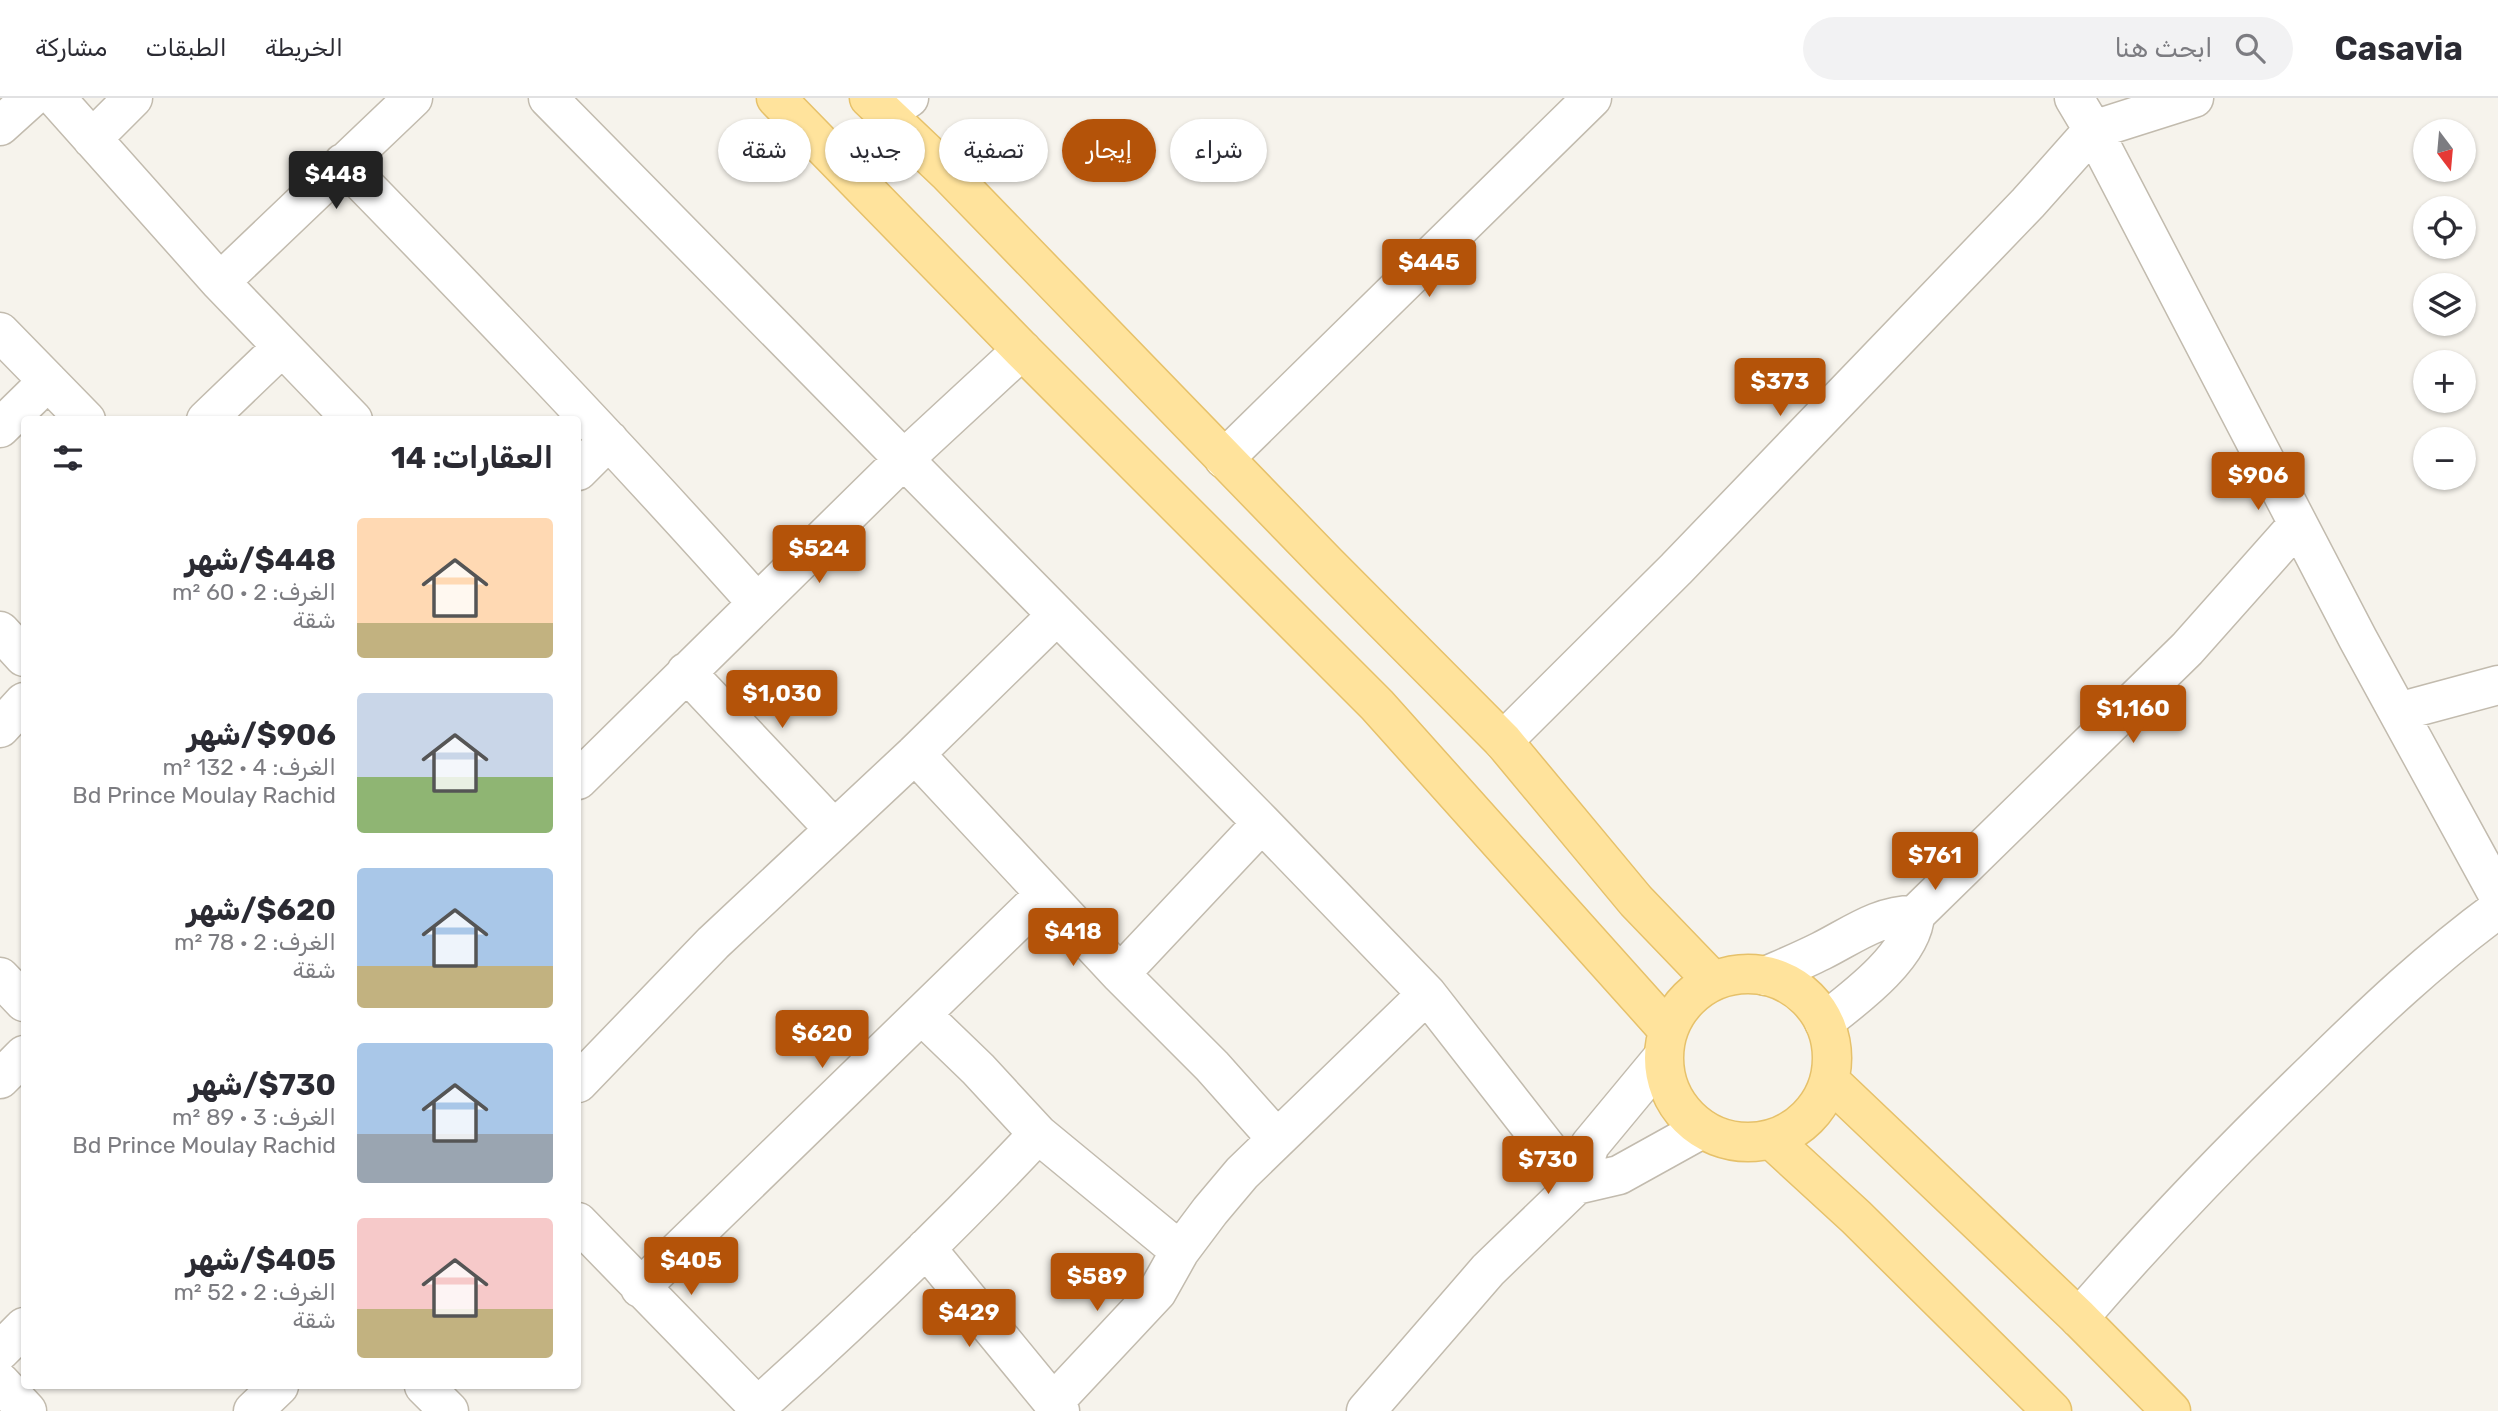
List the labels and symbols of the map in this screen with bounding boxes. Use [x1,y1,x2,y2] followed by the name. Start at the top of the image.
[2413,119,2476,182] north arrow
[295,152,377,211] pin: $448
[1388,240,1470,299] pin: $445
[1739,358,1821,418] pin: $373
[2217,452,2299,512] pin: $906
[778,526,860,585] pin: $524
[725,670,839,730] pin: $1,030
[2076,686,2190,745] pin: $1,160
[1894,832,1976,892] pin: $761
[1032,908,1114,968] pin: $418
[781,1010,863,1070] pin: $620
[1507,1136,1589,1196] pin: $730
[650,1238,732,1297] pin: $405
[1056,1254,1138,1313] pin: $589
[928,1290,1010,1349] pin: $429

